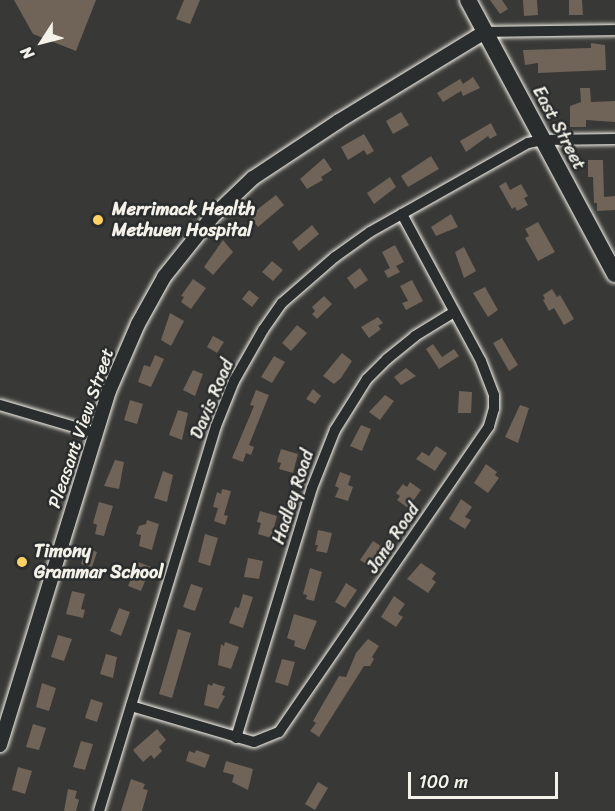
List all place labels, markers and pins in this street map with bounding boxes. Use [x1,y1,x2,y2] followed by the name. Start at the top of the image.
[112,199,255,242] place label: Merrimack Health Methuen Hospital
[89,211,107,229] marker: Merrimack Health Methuen Hospital
[34,541,164,584] place label: Timony Grammar School
[15,555,29,569] marker: Timony Grammar School

